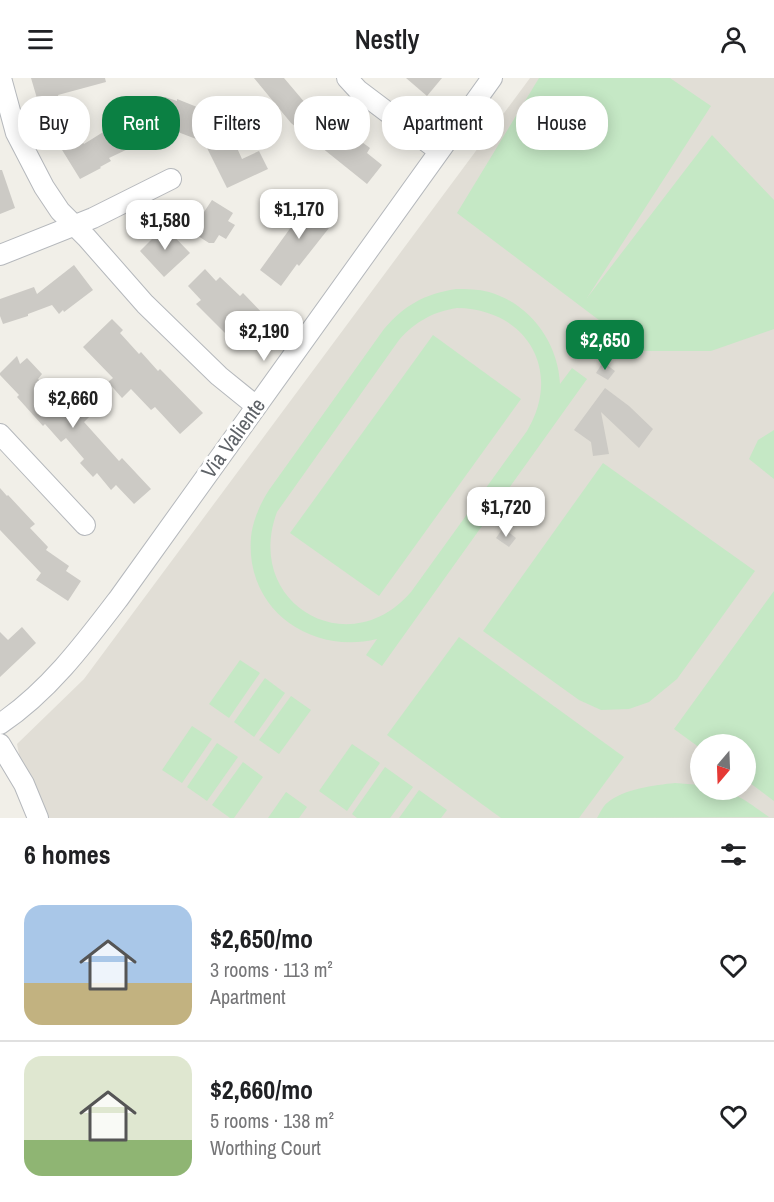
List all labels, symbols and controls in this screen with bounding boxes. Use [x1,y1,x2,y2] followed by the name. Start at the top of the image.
[355,21,419,57] text: Nestly
[24,23,57,56] icon: menu
[717,23,750,56] icon: person
[18,96,90,150] chip: Buy
[102,96,180,150] chip: Rent
[192,96,282,150] chip: Filters
[294,96,370,150] chip: New
[382,96,504,150] chip: Apartment
[516,96,608,150] chip: House
[250,189,348,240] pin: $1,170
[274,195,324,222] text: $1,170
[116,200,214,251] pin: $1,580
[140,206,190,233] text: $1,580
[215,311,313,362] pin: $2,190
[239,317,289,344] text: $2,190
[556,320,654,371] pin: $2,650
[580,326,630,353] text: $2,650
[24,378,122,429] pin: $2,660
[48,384,98,411] text: $2,660
[194,392,272,484] street label: Via Valiente
[457,487,555,538] pin: $1,720
[481,493,531,520] text: $1,720
[690,734,756,800] north arrow
[690,734,756,800] map controls
[24,837,111,872] text: 6 homes
[717,838,750,871] icon: filters
[210,921,313,956] text: $2,650/mo
[72,929,144,1001] icon: home
[717,949,750,982] icon: heart
[210,956,333,983] text: 3 rooms · 113 m²
[210,983,286,1010] text: Apartment
[210,1072,313,1107] text: $2,660/mo
[72,1080,144,1152] icon: home
[717,1100,750,1133] icon: heart
[210,1107,334,1134] text: 5 rooms · 138 m²
[210,1134,321,1161] text: Worthing Court

